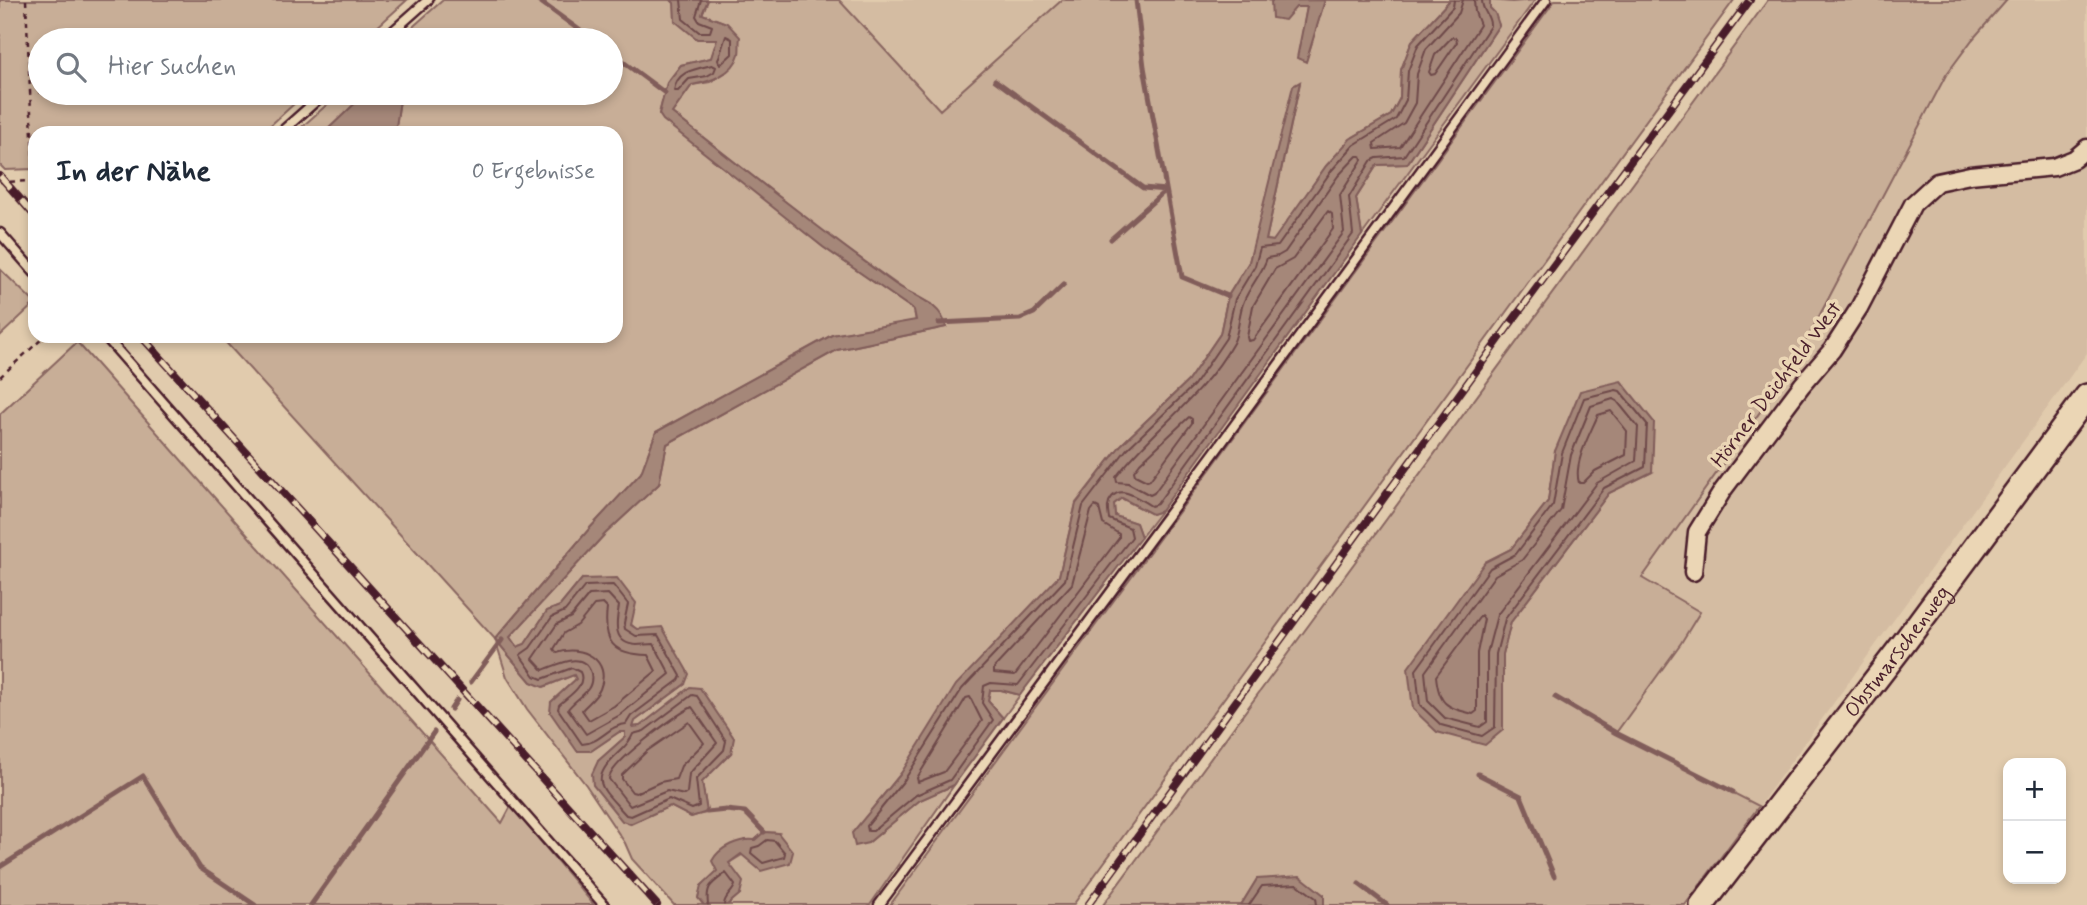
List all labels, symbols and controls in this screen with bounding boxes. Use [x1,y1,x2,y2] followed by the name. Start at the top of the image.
[28,28,623,105] search box
[52,48,90,86] icon: search
[108,50,236,84] text: Hier suchen
[56,152,211,191] text: In der Nähe
[472,157,595,187] text: 0 Ergebnisse
[1705,295,1849,474] street label: Hörner Deichfeld West
[1839,580,1958,724] street label: Obstmarschenweg
[2003,758,2066,884] map controls
[2003,758,2066,821] button: +
[2003,821,2066,884] button: −

